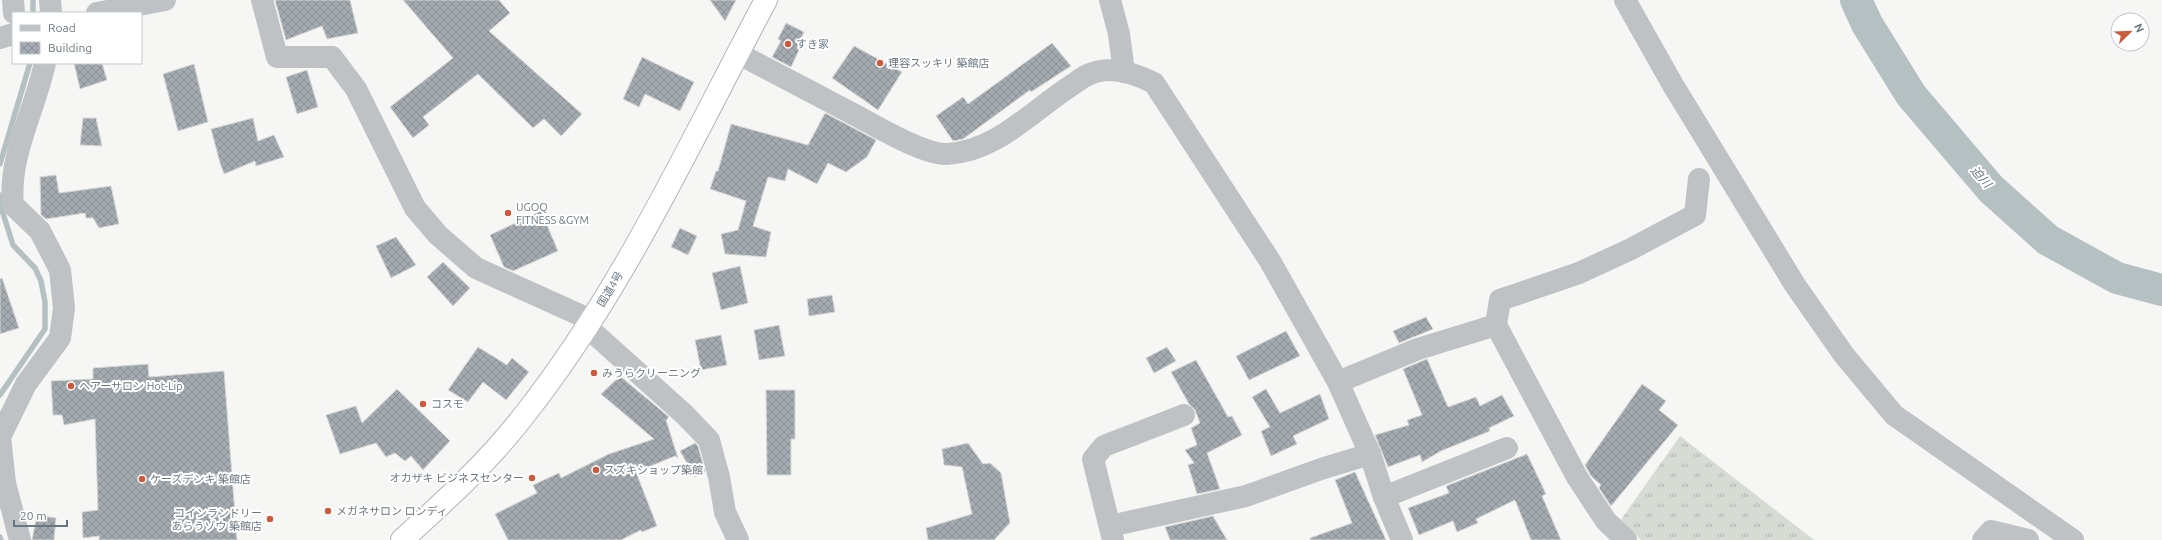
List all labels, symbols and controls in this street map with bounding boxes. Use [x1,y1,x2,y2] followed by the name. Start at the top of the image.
[12,12,142,64] legend
[2110,12,2150,52] north arrow
[48,21,76,34] text: Road
[2132,22,2146,34] text: N
[796,38,829,50] place label: すき家
[783,39,793,49] marker: すき家
[48,41,92,54] text: Building
[888,57,990,69] place label: 理容スッキリ 築館店
[875,58,885,68] marker: 理容スッキリ 築館店
[1969,163,1995,191] water label: 迫川
[516,201,589,226] place label: UGOQ FITNESS &GYM
[503,208,513,218] marker: UGOQ FITNESS &GYM
[595,269,625,309] street label: 国道4号
[602,367,701,379] place label: みうらクリーニング
[589,368,599,378] marker: みうらクリーニング
[79,380,183,392] place label: ヘアーサロン Hot-Lip
[66,381,76,391] marker: ヘアーサロン Hot-Lip
[431,398,464,410] place label: コスモ
[418,399,428,409] marker: コスモ
[604,464,703,476] place label: スズキショップ築館
[591,465,601,475] marker: スズキショップ築館
[389,472,524,484] place label: オカザキ ビジネスセンター
[150,473,251,485] place label: ケーズデンキ 築館店
[527,473,537,483] marker: オカザキ ビジネスセンター
[137,474,147,484] marker: ケーズデンキ 築館店
[14,502,67,528] scale bar
[336,505,448,517] place label: メガネサロン ロンディ
[323,506,333,516] marker: メガネサロン ロンディ
[171,507,262,532] place label: コインランドリー あらうゾウ 築館店
[20,509,47,522] text: 20 m
[265,514,275,524] marker: コインランドリー あらうゾウ 築館店

